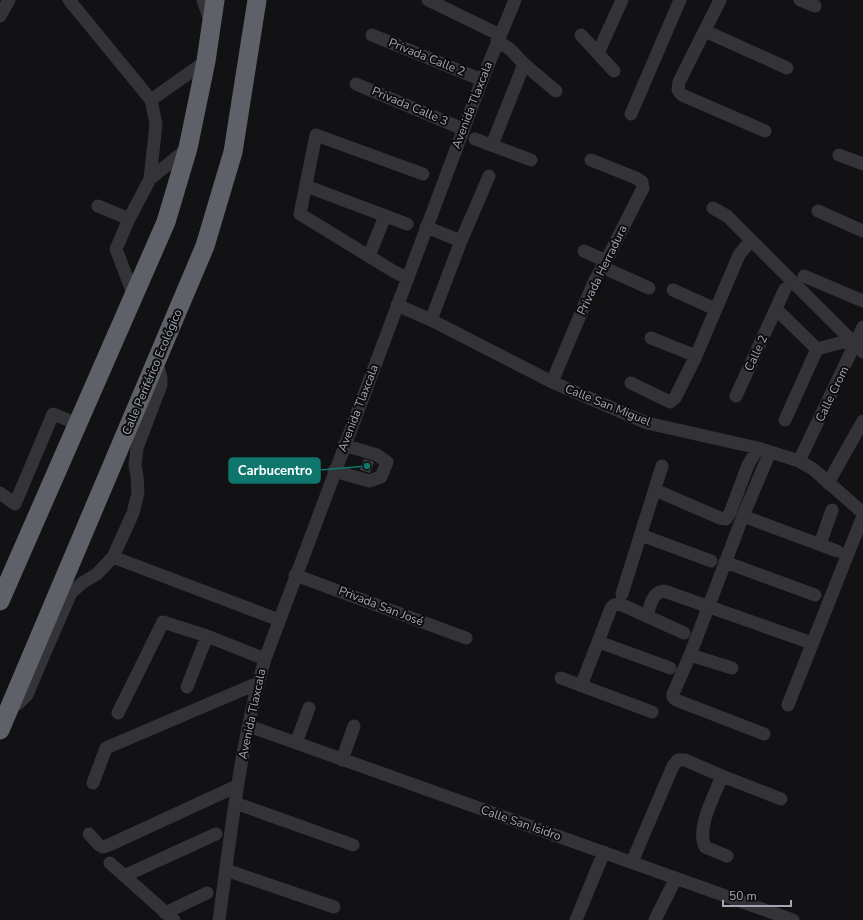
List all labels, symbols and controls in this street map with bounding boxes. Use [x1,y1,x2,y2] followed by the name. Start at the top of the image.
[386,34,468,80] street label: Privada Calle 2
[448,59,496,151] street label: Avenida Tlaxcala
[369,83,451,129] street label: Privada Calle 3
[573,222,631,318] street label: Privada Herradura
[118,306,186,437] street label: Calle Periférico Ecológico
[741,332,771,374] street label: Calle 2
[334,362,382,454] street label: Avenida Tlaxcala
[812,364,852,424] street label: Calle Crom
[563,381,654,430] street label: Calle San Miguel
[229,458,320,483] callout: Carbucentro
[238,462,312,480] text: Carbucentro
[336,582,426,630] street label: Privada San José
[235,667,269,761] street label: Avenida Tlaxcala
[479,802,564,844] street label: Calle San Isidro
[723,882,791,908] scale bar
[729,888,757,904] text: 50 m

